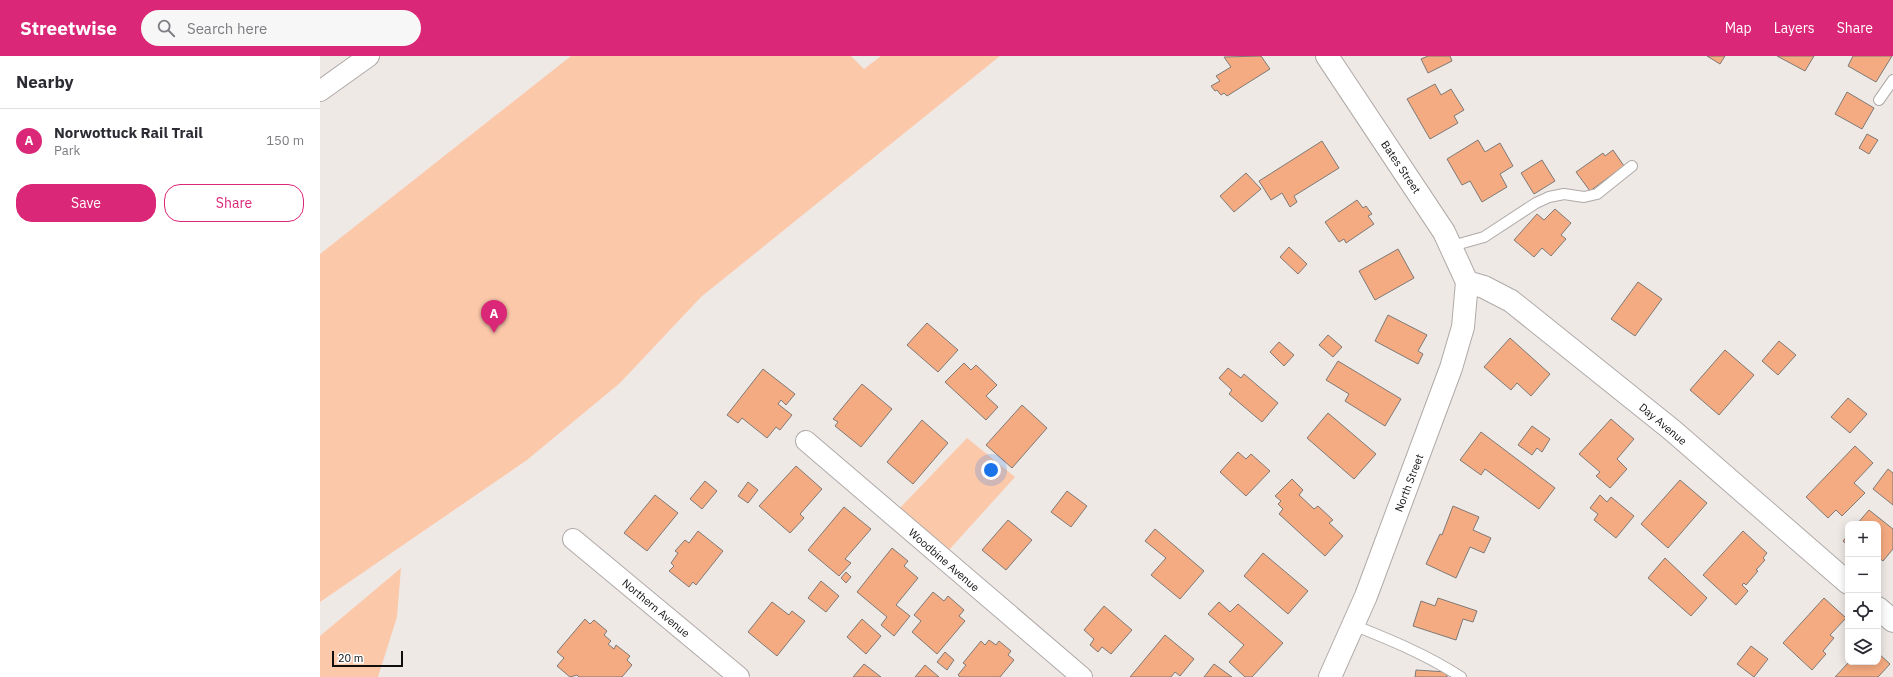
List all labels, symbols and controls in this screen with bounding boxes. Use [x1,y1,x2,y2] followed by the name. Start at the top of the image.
[141,10,421,46] search box
[20,16,117,40] text: Streetwise
[155,17,177,39] icon: search
[187,19,267,38] text: Search here
[1725,19,1752,37] text: Map
[1774,19,1815,37] text: Layers
[1837,19,1873,37] text: Share
[16,71,74,93] text: Nearby
[54,123,203,142] text: Norwottuck Rail Trail
[25,132,33,149] text: A
[266,132,304,149] text: 150 m
[1378,138,1424,196] street label: Bates Street
[54,142,80,159] text: Park
[16,184,156,222] button: Save
[164,184,304,222] button: Share
[481,300,507,333] pin: A
[1636,400,1690,448] street label: Day Avenue
[1392,452,1426,514] street label: North Street
[981,460,1001,480] your location
[1845,521,1881,665] map controls
[1845,521,1881,557] button: +
[906,525,982,595] street label: Woodbine Avenue
[1845,557,1881,593] button: −
[619,576,693,640] street label: Northern Avenue
[1845,593,1881,629] button: locate
[1845,629,1881,665] button: layers
[332,649,403,668] scale bar
[338,651,363,665] text: 20 m

